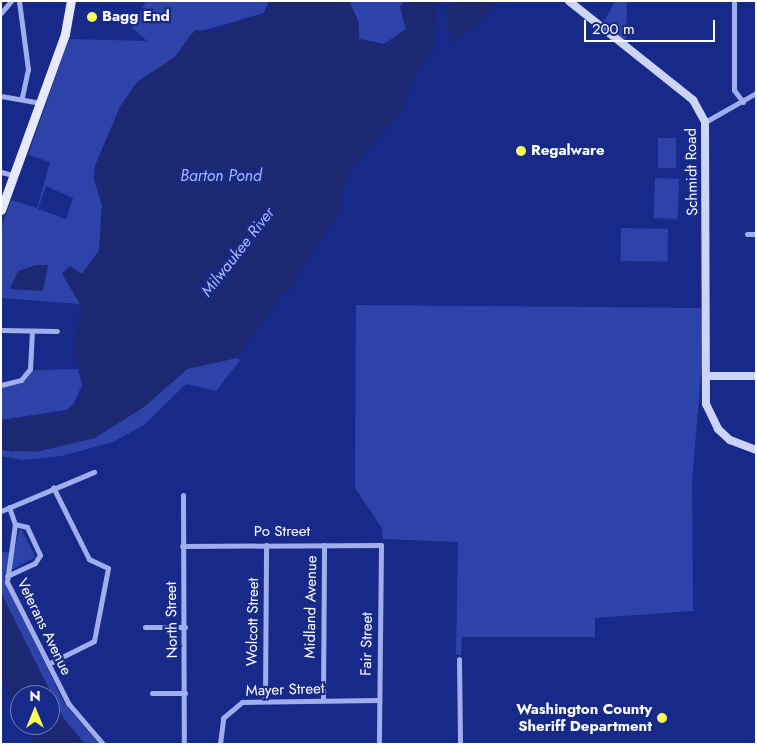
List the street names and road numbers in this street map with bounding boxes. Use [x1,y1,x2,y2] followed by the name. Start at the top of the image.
[682,128,702,216] street label: Schmidt Road
[254,523,310,541] street label: Po Street
[301,555,321,659] street label: Midland Avenue
[13,576,75,678] street label: Veterans Avenue
[243,578,263,666] street label: Wolcott Street
[162,581,182,659] street label: North Street
[357,612,377,676] street label: Fair Street
[245,680,325,700] street label: Mayer Street

